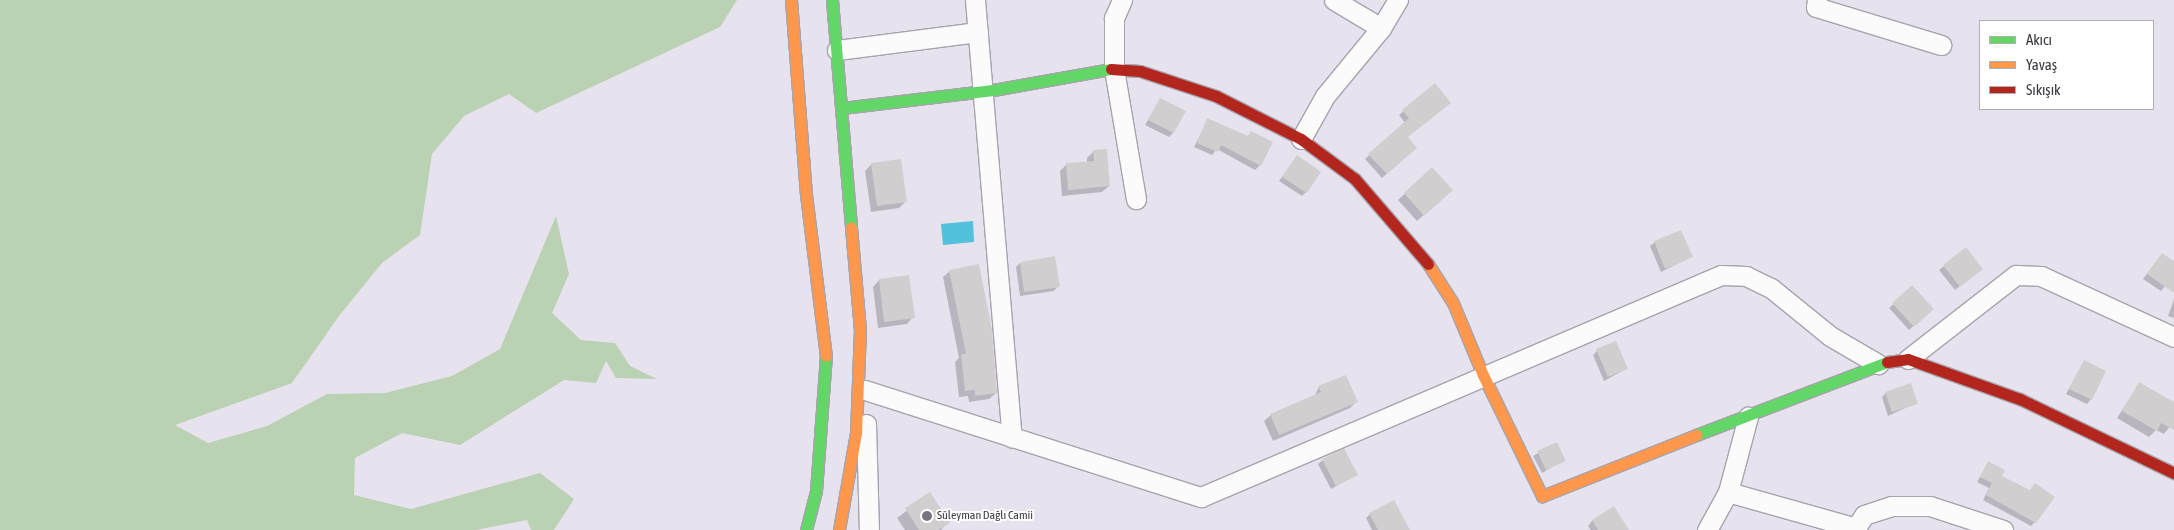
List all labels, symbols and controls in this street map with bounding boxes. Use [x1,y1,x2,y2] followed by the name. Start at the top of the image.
[1979,20,2154,110] legend
[2026,31,2052,48] text: Akıcı
[2026,56,2057,73] text: Yavaş
[2026,81,2061,98] text: Sıkışık
[937,509,1033,523] place label: Süleyman Dağlı Camii
[921,510,933,522] marker: Süleyman Dağlı Camii

